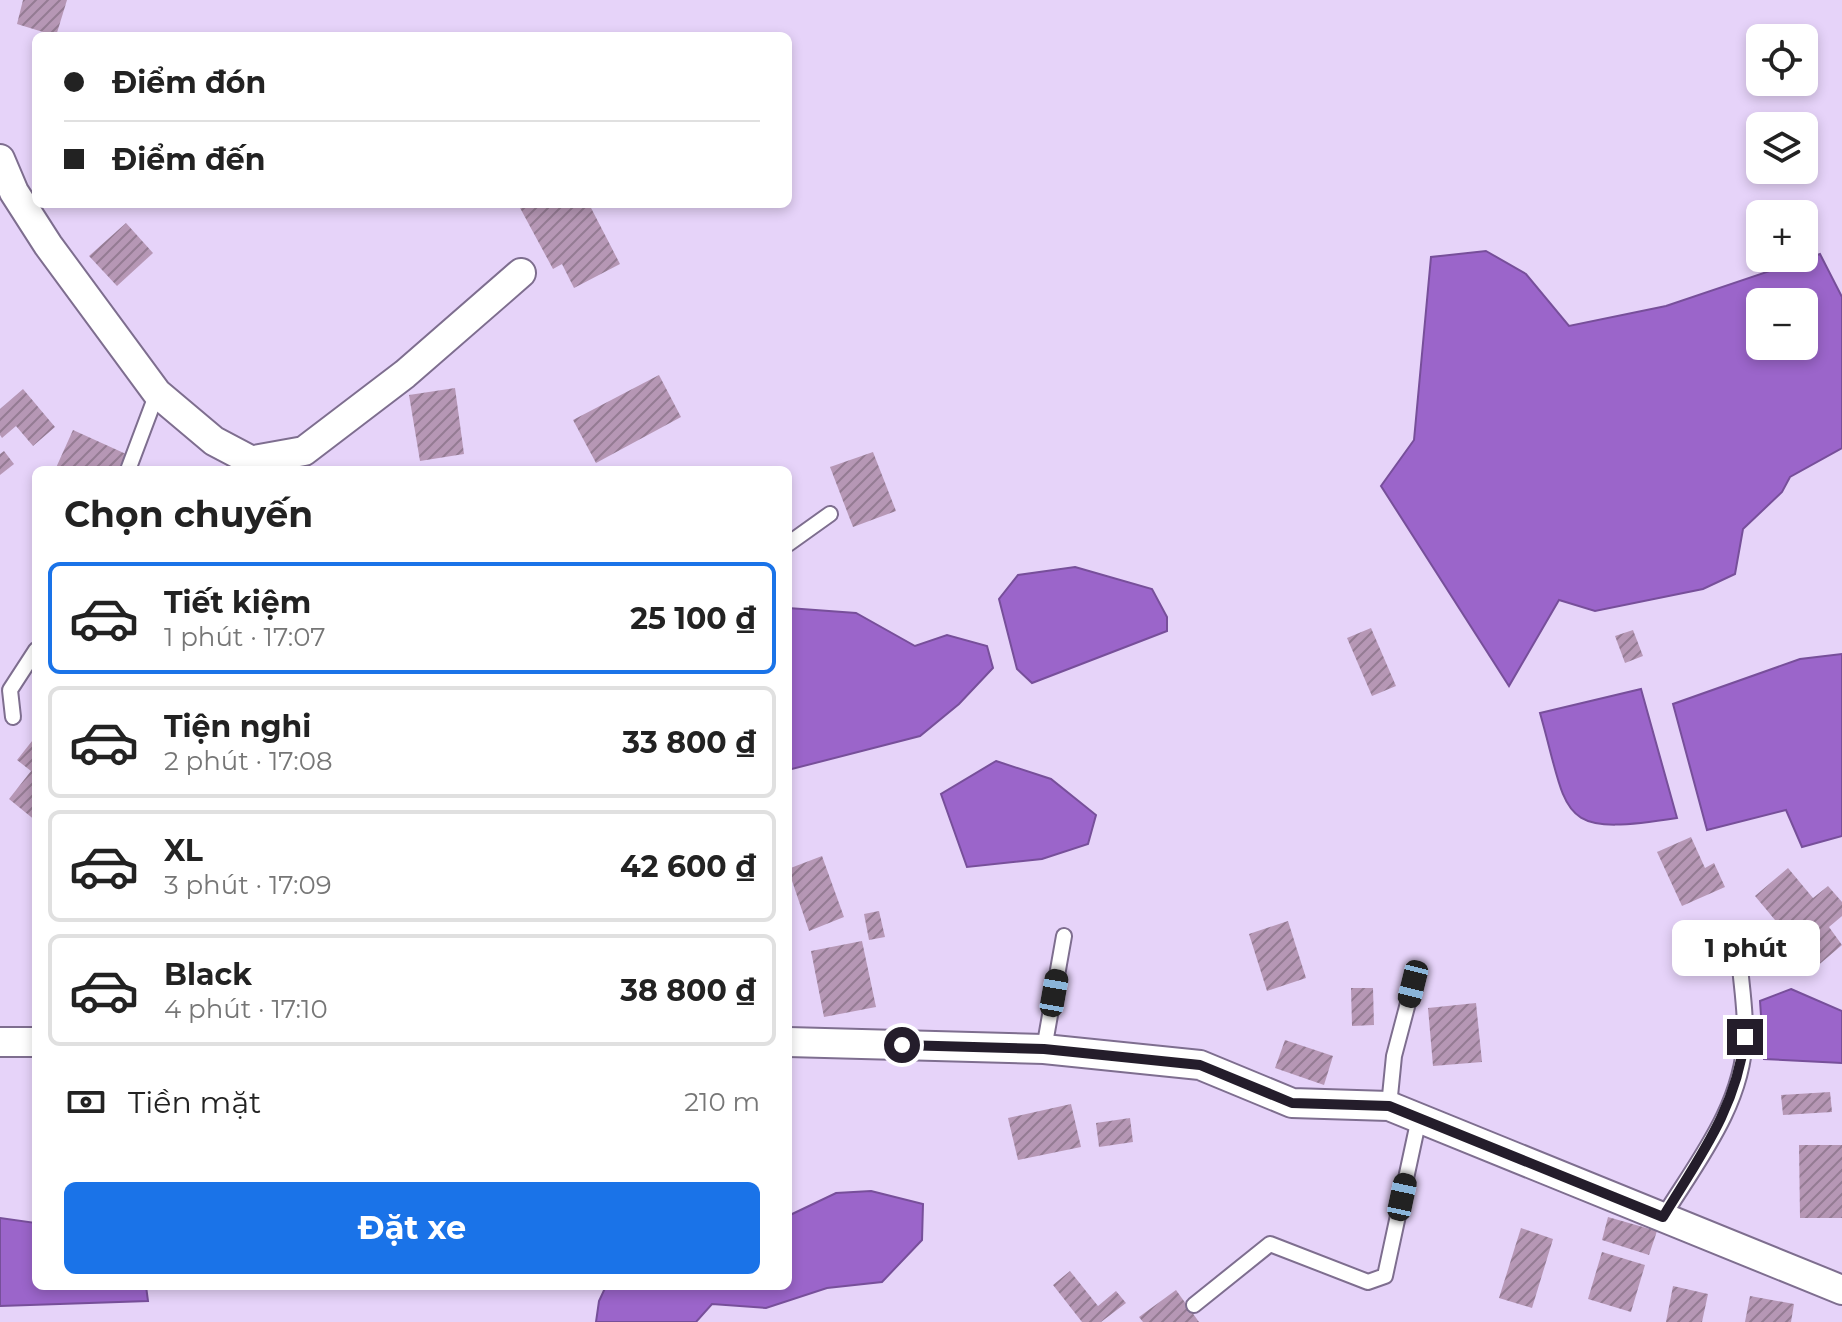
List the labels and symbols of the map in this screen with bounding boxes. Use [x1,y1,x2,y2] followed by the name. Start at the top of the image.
[1671,921,1819,977] callout: 1 phút
[1396,958,1430,1010] car
[1038,967,1070,1019] car
[1727,1019,1763,1055] route end
[884,1027,920,1063] route start
[1385,1171,1419,1223] car

